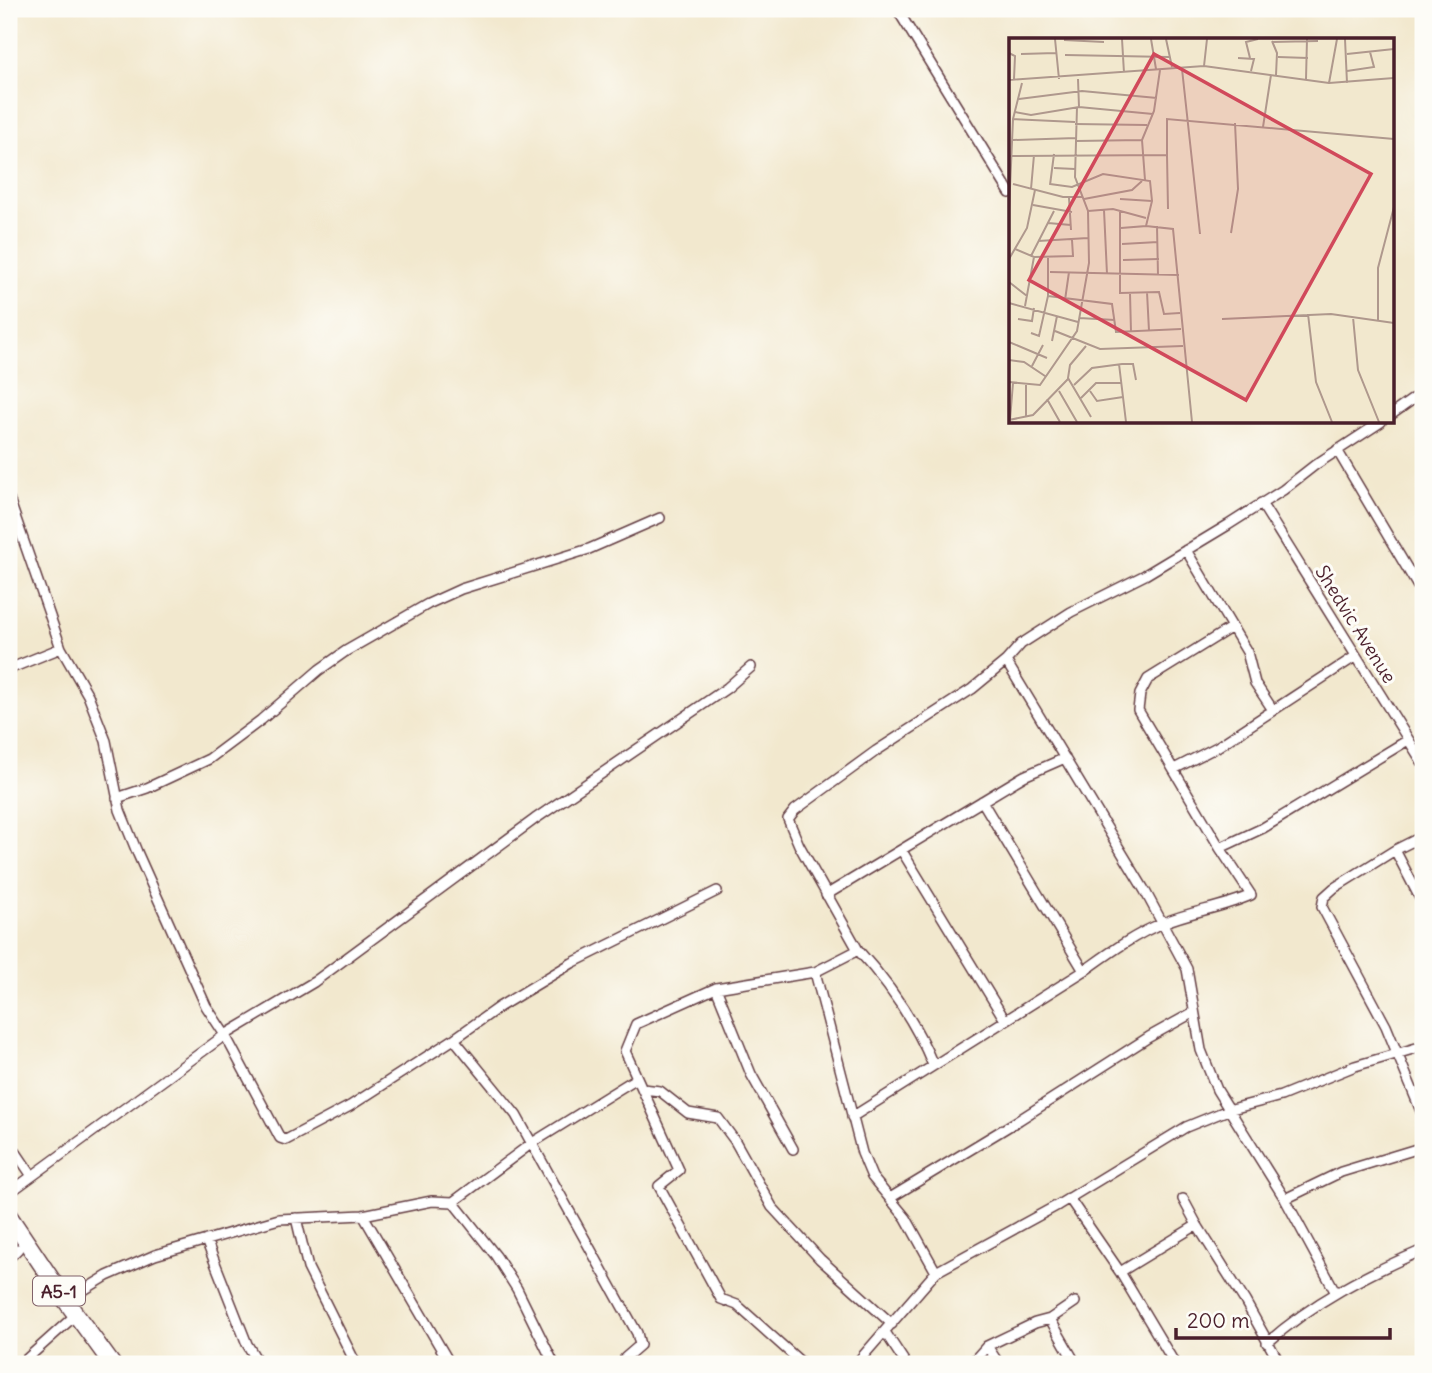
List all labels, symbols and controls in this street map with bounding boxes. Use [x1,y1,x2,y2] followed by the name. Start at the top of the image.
[1009,38,1394,424] inset map
[1310,561,1402,687] street label: Shedvic Avenue
[33,1276,85,1306] road number: A5-1
[1176,1296,1390,1340] scale bar
[1187,1307,1250,1334] text: 200 m

